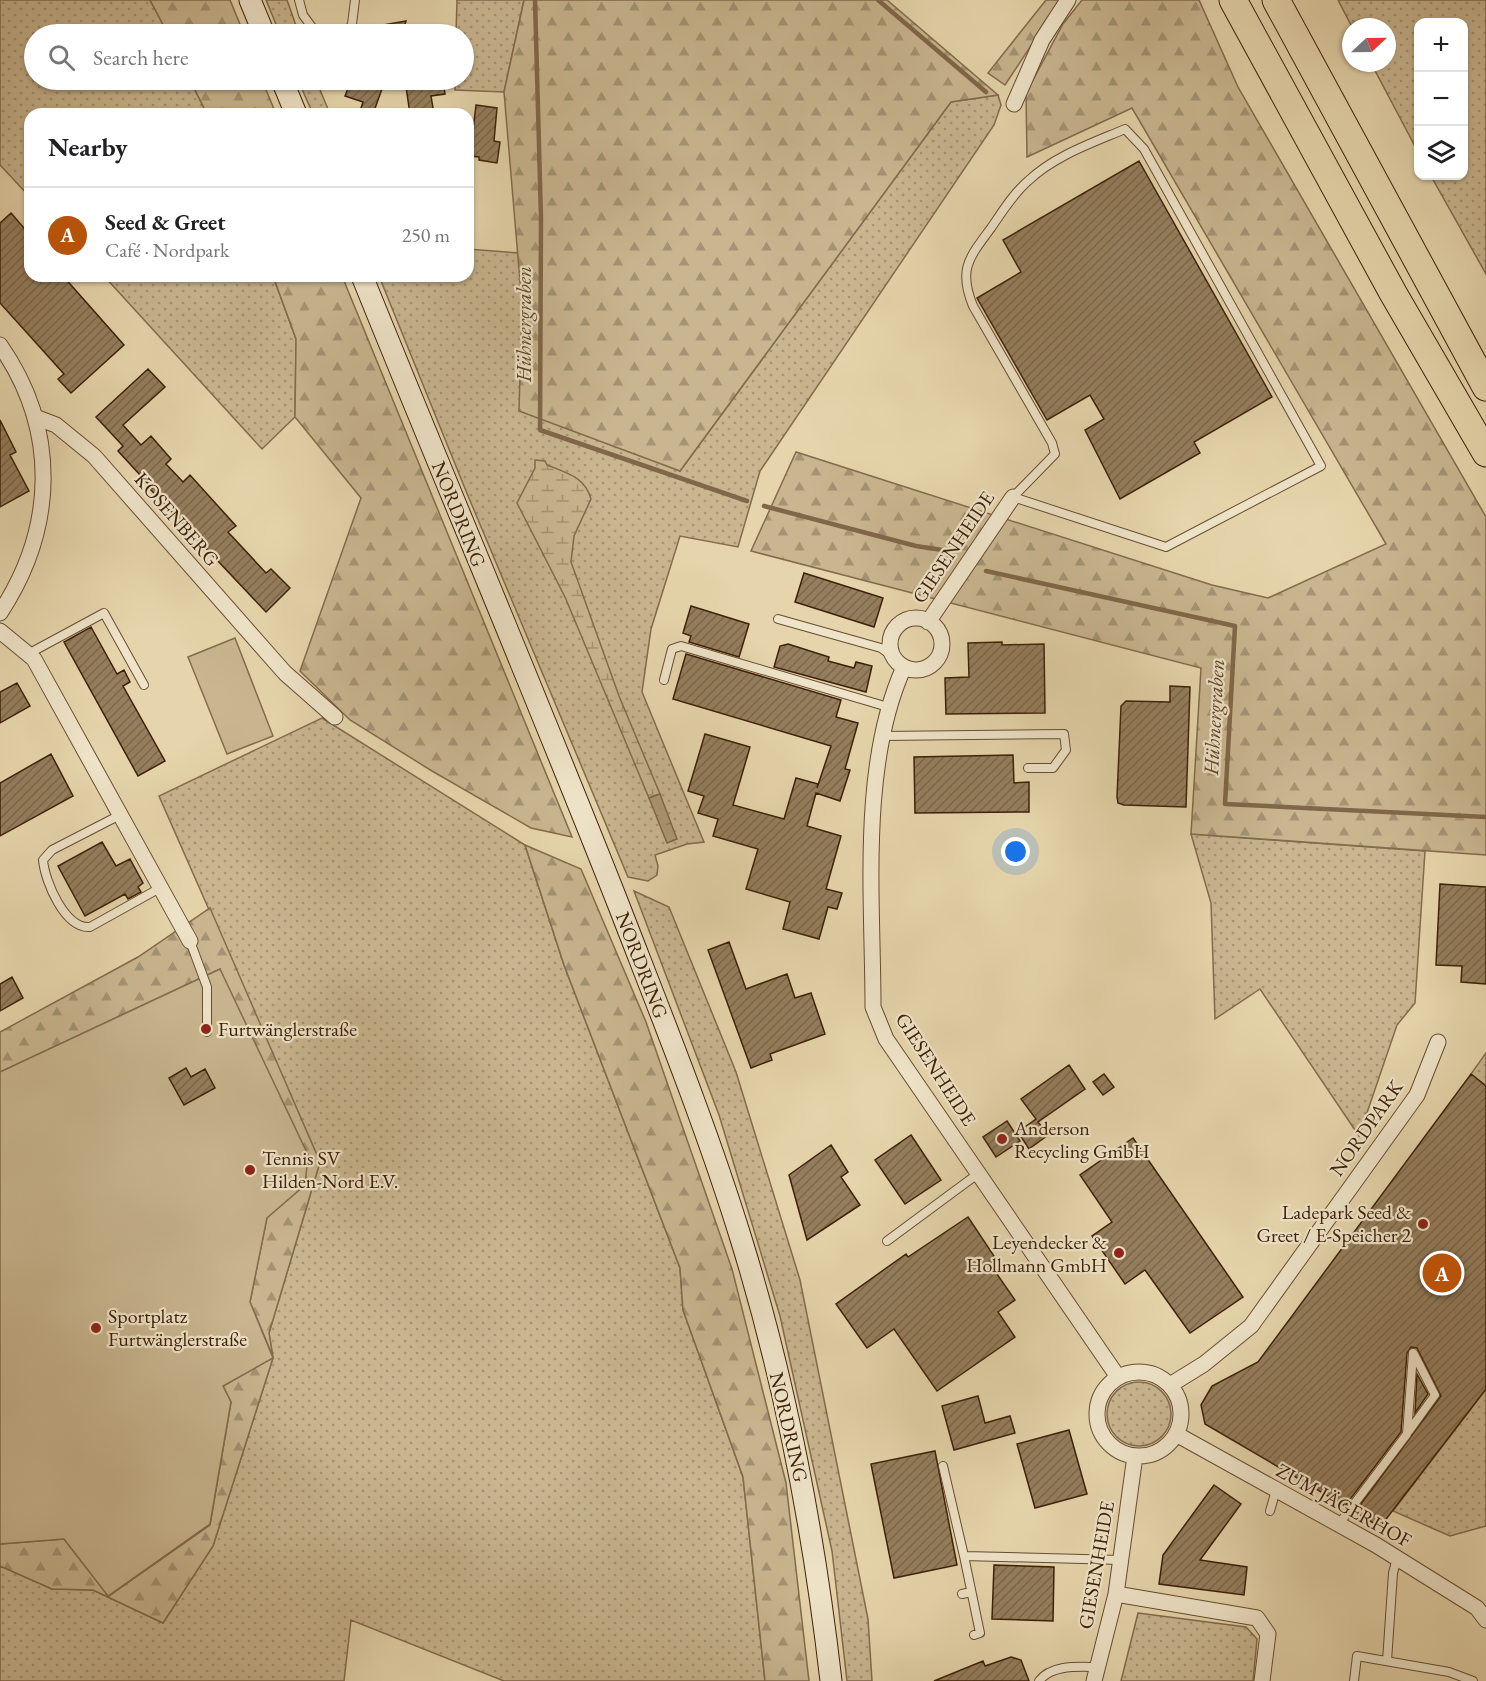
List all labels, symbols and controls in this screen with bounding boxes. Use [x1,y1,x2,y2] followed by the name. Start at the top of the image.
[1342,18,1396,72] north arrow
[1414,18,1468,180] map controls
[1414,18,1468,72] button: +
[24,24,474,90] search box
[45,41,78,74] icon: search
[93,43,188,72] text: Search here
[1414,72,1468,126] button: −
[1414,126,1468,180] button: layers
[48,130,128,164] text: Nearby
[105,208,226,237] text: Seed & Greet
[60,222,75,248] text: A
[402,222,450,248] text: 250 m
[105,237,229,263] text: Café · Nordpark
[510,266,537,383] water label: Hühnergraben
[426,457,492,571] street label: NORDRING
[129,466,225,572] street label: KOSENBERG
[906,486,1000,608] street label: GIESENHEIDE
[1197,658,1230,776] water label: Hühnergraben
[1001,837,1030,866] your location
[610,908,674,1022] street label: NORDRING
[890,1008,982,1130] street label: GIESENHEIDE
[218,1016,357,1042] place label: Furtwänglerstraße
[199,1022,213,1036] marker: Furtwänglerstraße
[1323,1075,1409,1181] street label: NORDPARK
[1013,1115,1150,1164] place label: Anderson Recycling GmbH
[995,1132,1009,1146] marker: Anderson Recycling GmbH
[262,1145,398,1194] place label: Tennis SV Hilden-Nord E.V.
[243,1163,257,1177] marker: Tennis SV Hilden-Nord E.V.
[1256,1199,1411,1248] place label: Ladepark Seed & Greet / E-Speicher 2
[1416,1217,1430,1231] marker: Ladepark Seed & Greet / E-Speicher 2
[966,1229,1107,1278] place label: Leyendecker & Hollmann GmbH
[1112,1246,1126,1260] marker: Leyendecker & Hollmann GmbH
[1422,1250,1462,1296] pin: A
[108,1303,247,1352] place label: Sportplatz Furtwänglerstraße
[89,1321,103,1335] marker: Sportplatz Furtwänglerstraße
[764,1370,814,1484] street label: NORDRING
[1272,1457,1416,1553] street label: ZUM JÄGERHOF
[1072,1499,1120,1631] street label: GIESENHEIDE

